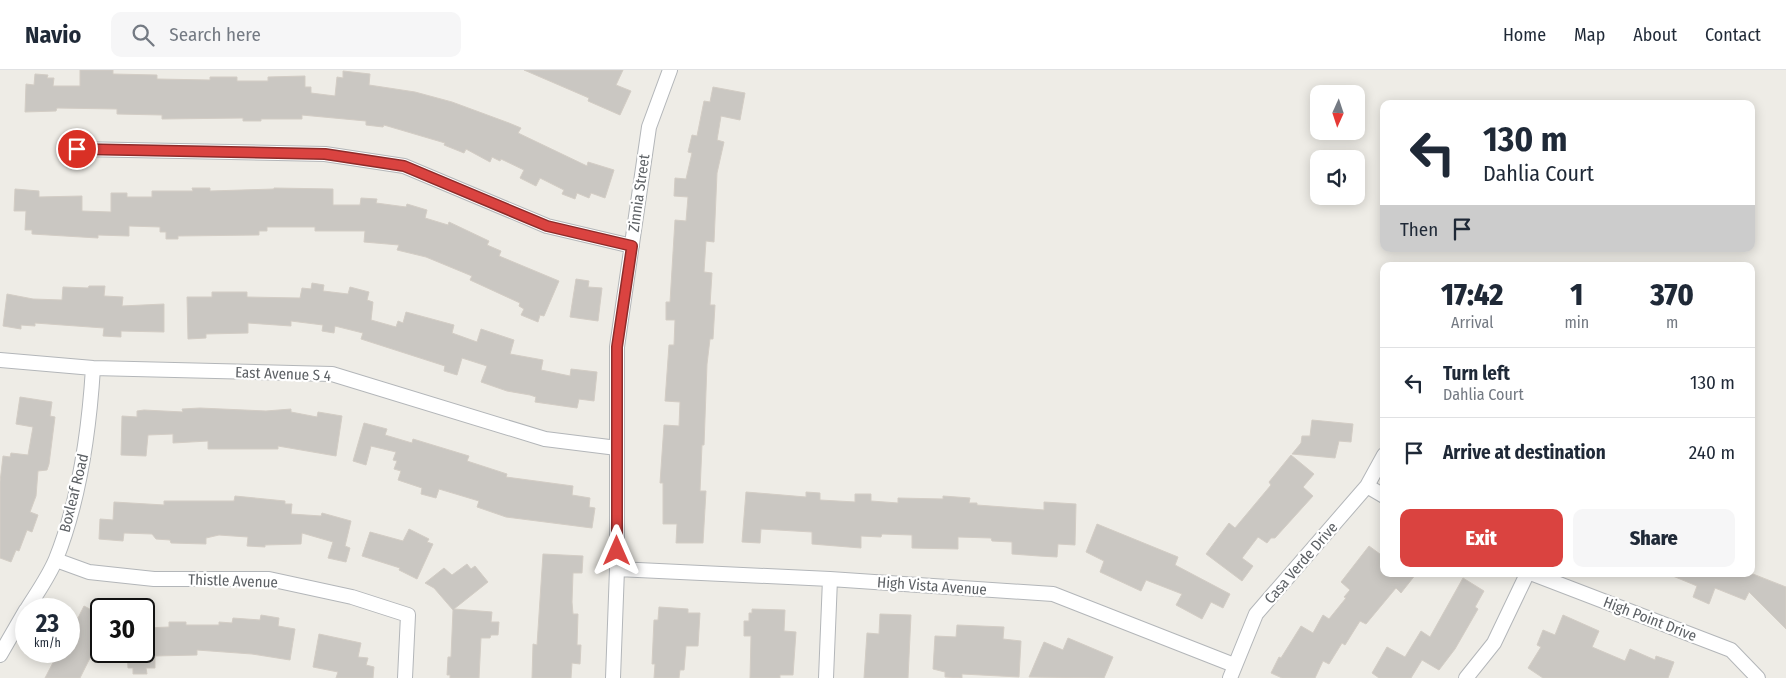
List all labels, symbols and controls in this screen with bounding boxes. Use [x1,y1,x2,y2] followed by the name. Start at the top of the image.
[111,12,461,57] search box
[25,21,81,49] text: Navio
[129,21,157,49] icon: search
[169,23,261,46] text: Search here
[1503,24,1546,46] text: Home
[1574,24,1605,46] text: Map
[1633,24,1677,46] text: About
[1705,24,1761,46] text: Contact
[1310,85,1365,140] north arrow
[1310,85,1365,205] map controls
[1483,118,1567,160] text: 130 m
[1400,120,1465,185] icon: left
[56,128,98,170] pin
[63,135,91,163] icon: arrive
[1310,150,1365,205] button: sound
[625,153,653,233] street label: Zinnia Street
[1483,160,1594,187] text: Dahlia Court
[1448,215,1476,243] icon: arrive
[1400,218,1438,241] text: Then
[1441,277,1503,313] text: 17:42
[1570,277,1583,313] text: 1
[1650,277,1694,313] text: 370
[1451,313,1493,332] text: Arrival
[1564,313,1589,332] text: min
[1666,313,1678,332] text: m
[1443,362,1510,385] text: Turn left
[235,363,331,385] street label: East Avenue S 4
[1400,369,1428,397] icon: left
[1690,371,1735,394] text: 130 m
[1443,385,1524,404] text: Dahlia Court
[1400,439,1428,467] icon: arrive
[1443,441,1606,464] text: Arrive at destination
[1689,441,1735,464] text: 240 m
[56,452,92,534] street label: Boxleaf Road
[1400,509,1563,567] button: Exit
[1573,509,1735,567] button: Share
[1261,519,1341,607] street label: Casa Verde Drive
[590,524,642,576] position arrow
[188,570,278,592] street label: Thistle Avenue
[877,573,987,599] street label: High Vista Avenue
[1601,593,1699,645] street label: High Point Drive
[90,598,155,663] speed limit sign: 30
[36,609,59,639] text: 23
[34,636,61,650] text: km/h

